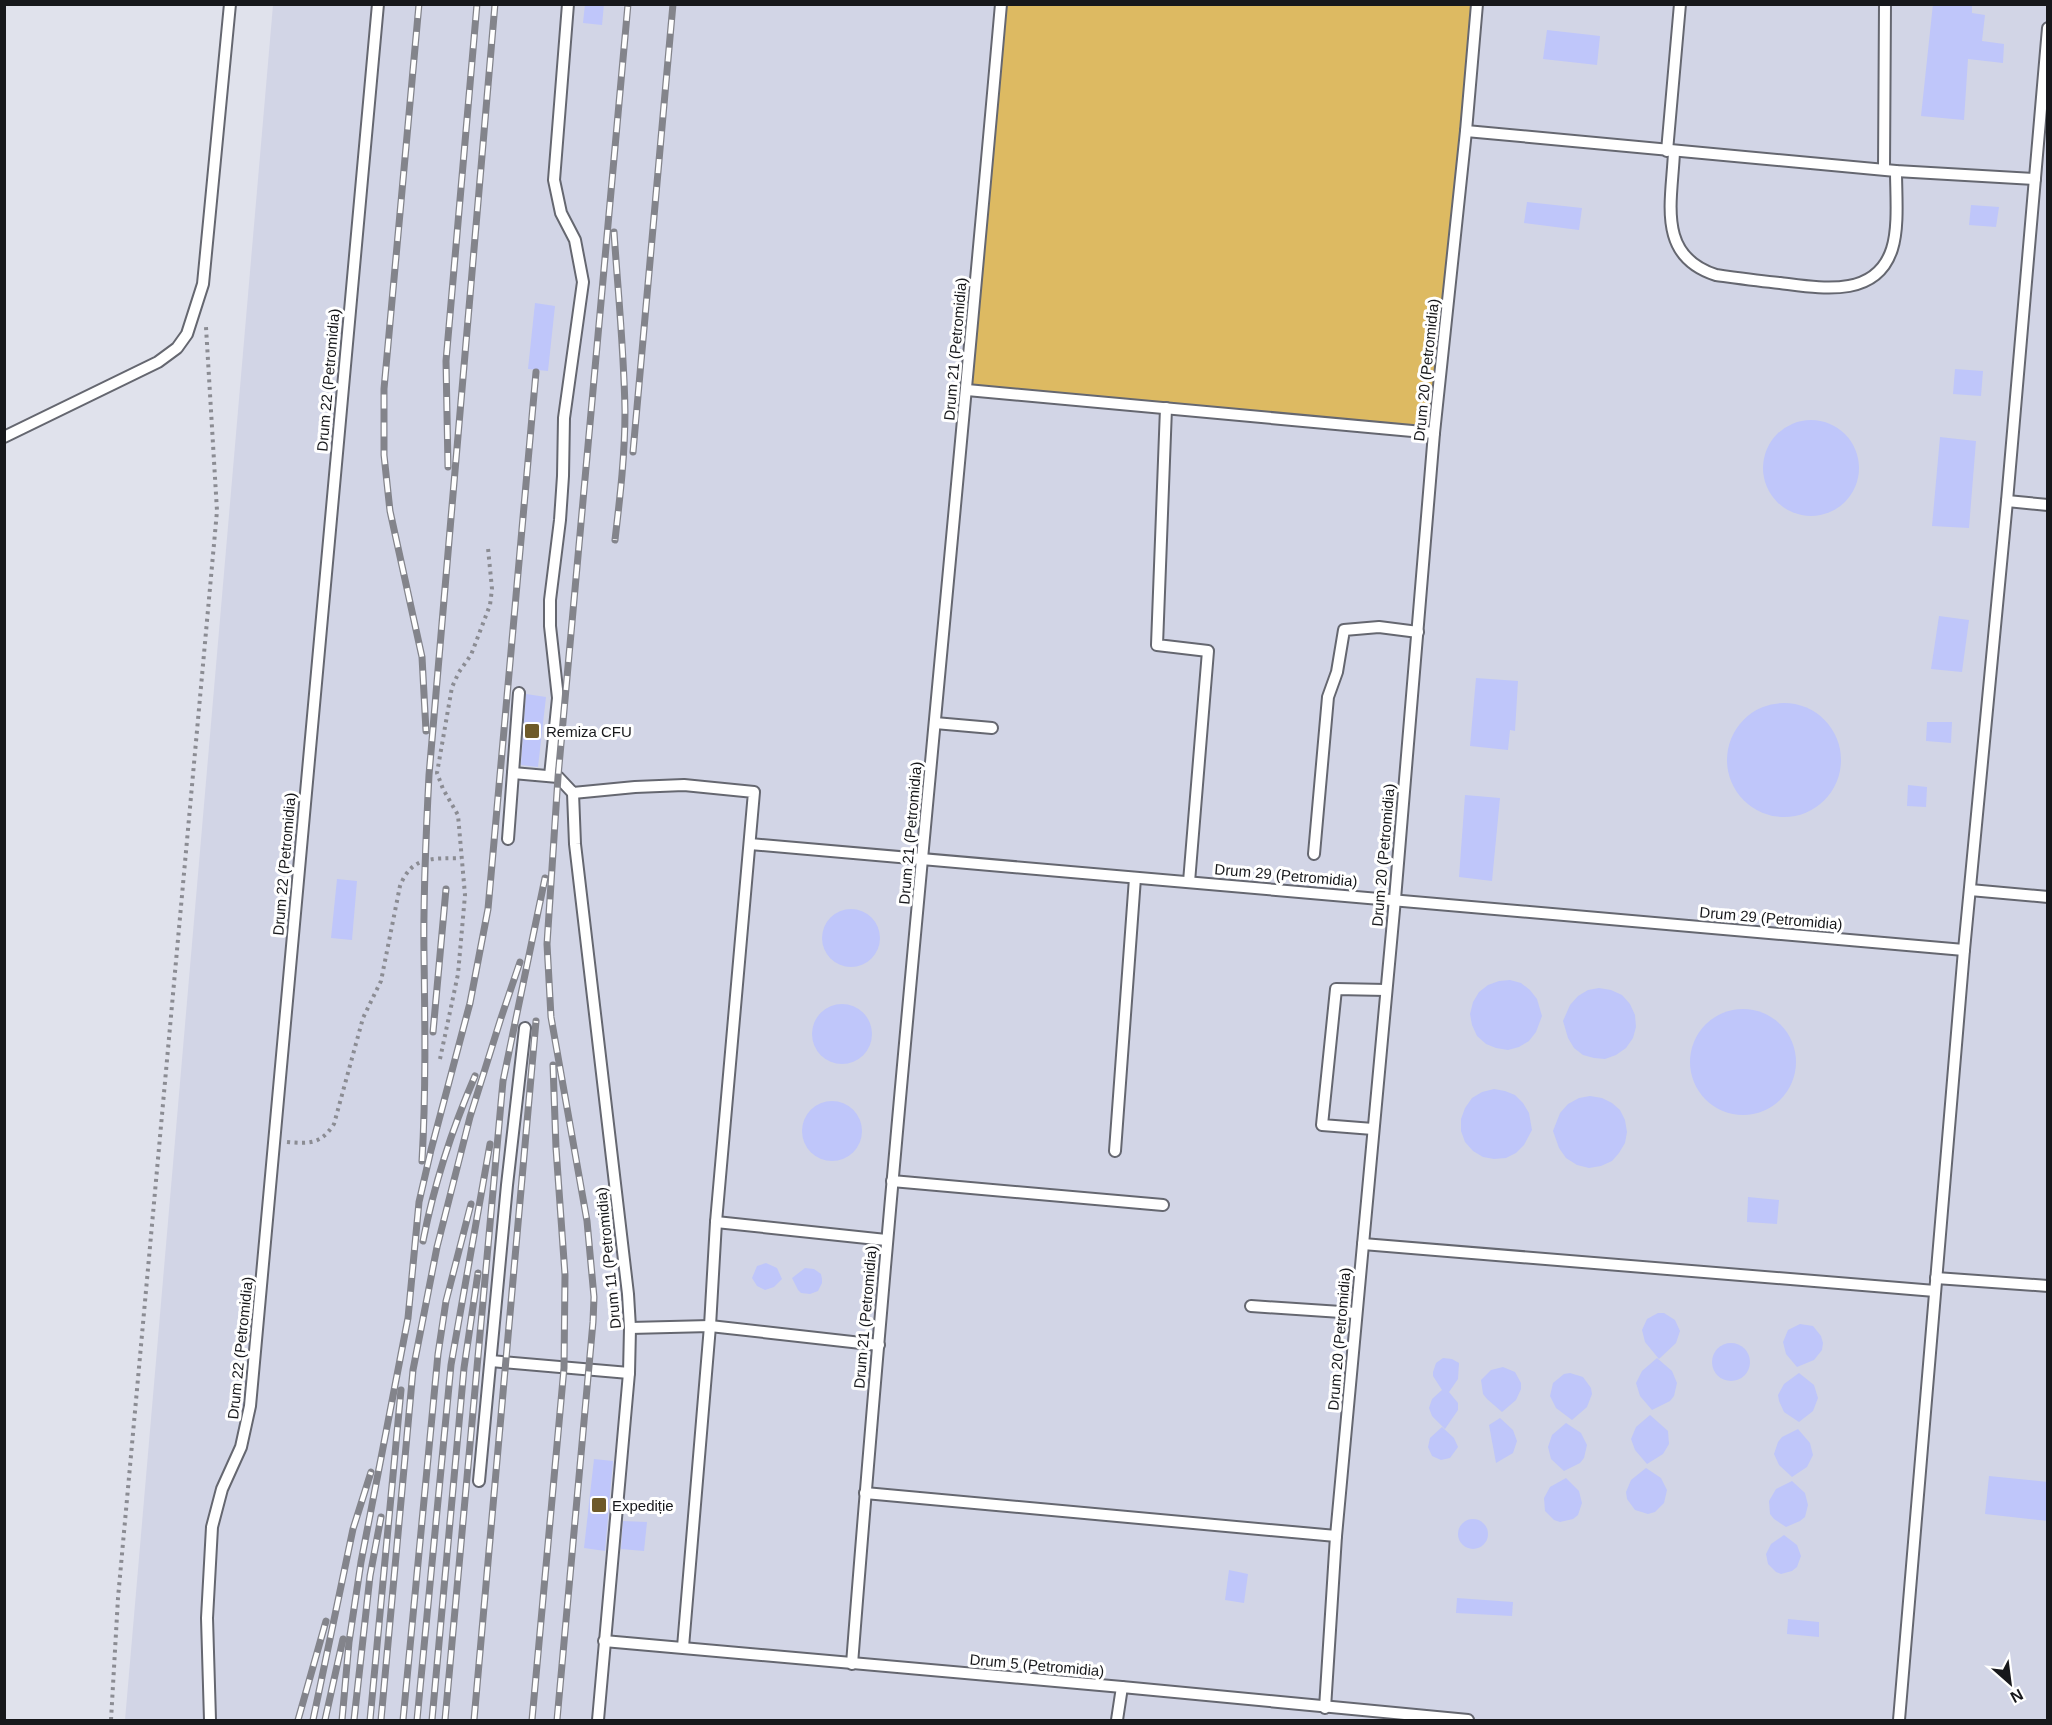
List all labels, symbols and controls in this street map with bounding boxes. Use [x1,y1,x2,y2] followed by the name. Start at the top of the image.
[940,277,970,421] street label: Drum 21 (Petromidia)
[1410,298,1442,442] street label: Drum 20 (Petromidia)
[313,308,343,452] street label: Drum 22 (Petromidia)
[523,722,541,740] marker: Remiza CFU
[546,723,632,740] place label: Remiza CFU
[895,761,925,905] street label: Drum 21 (Petromidia)
[1368,783,1398,927] street label: Drum 20 (Petromidia)
[269,792,299,936] street label: Drum 22 (Petromidia)
[1214,860,1358,890] street label: Drum 29 (Petromidia)
[1699,903,1843,933] street label: Drum 29 (Petromidia)
[592,1186,624,1330] street label: Drum 11 (Petromidia)
[850,1245,880,1389] street label: Drum 21 (Petromidia)
[1324,1267,1354,1411] street label: Drum 20 (Petromidia)
[224,1276,256,1420] street label: Drum 22 (Petromidia)
[590,1496,608,1514] marker: Expediție
[612,1497,674,1514] place label: Expediție
[969,1651,1105,1679] street label: Drum 5 (Petromidia)
[1980,1653,2040,1713] north arrow
[2008,1686,2026,1706] text: N

